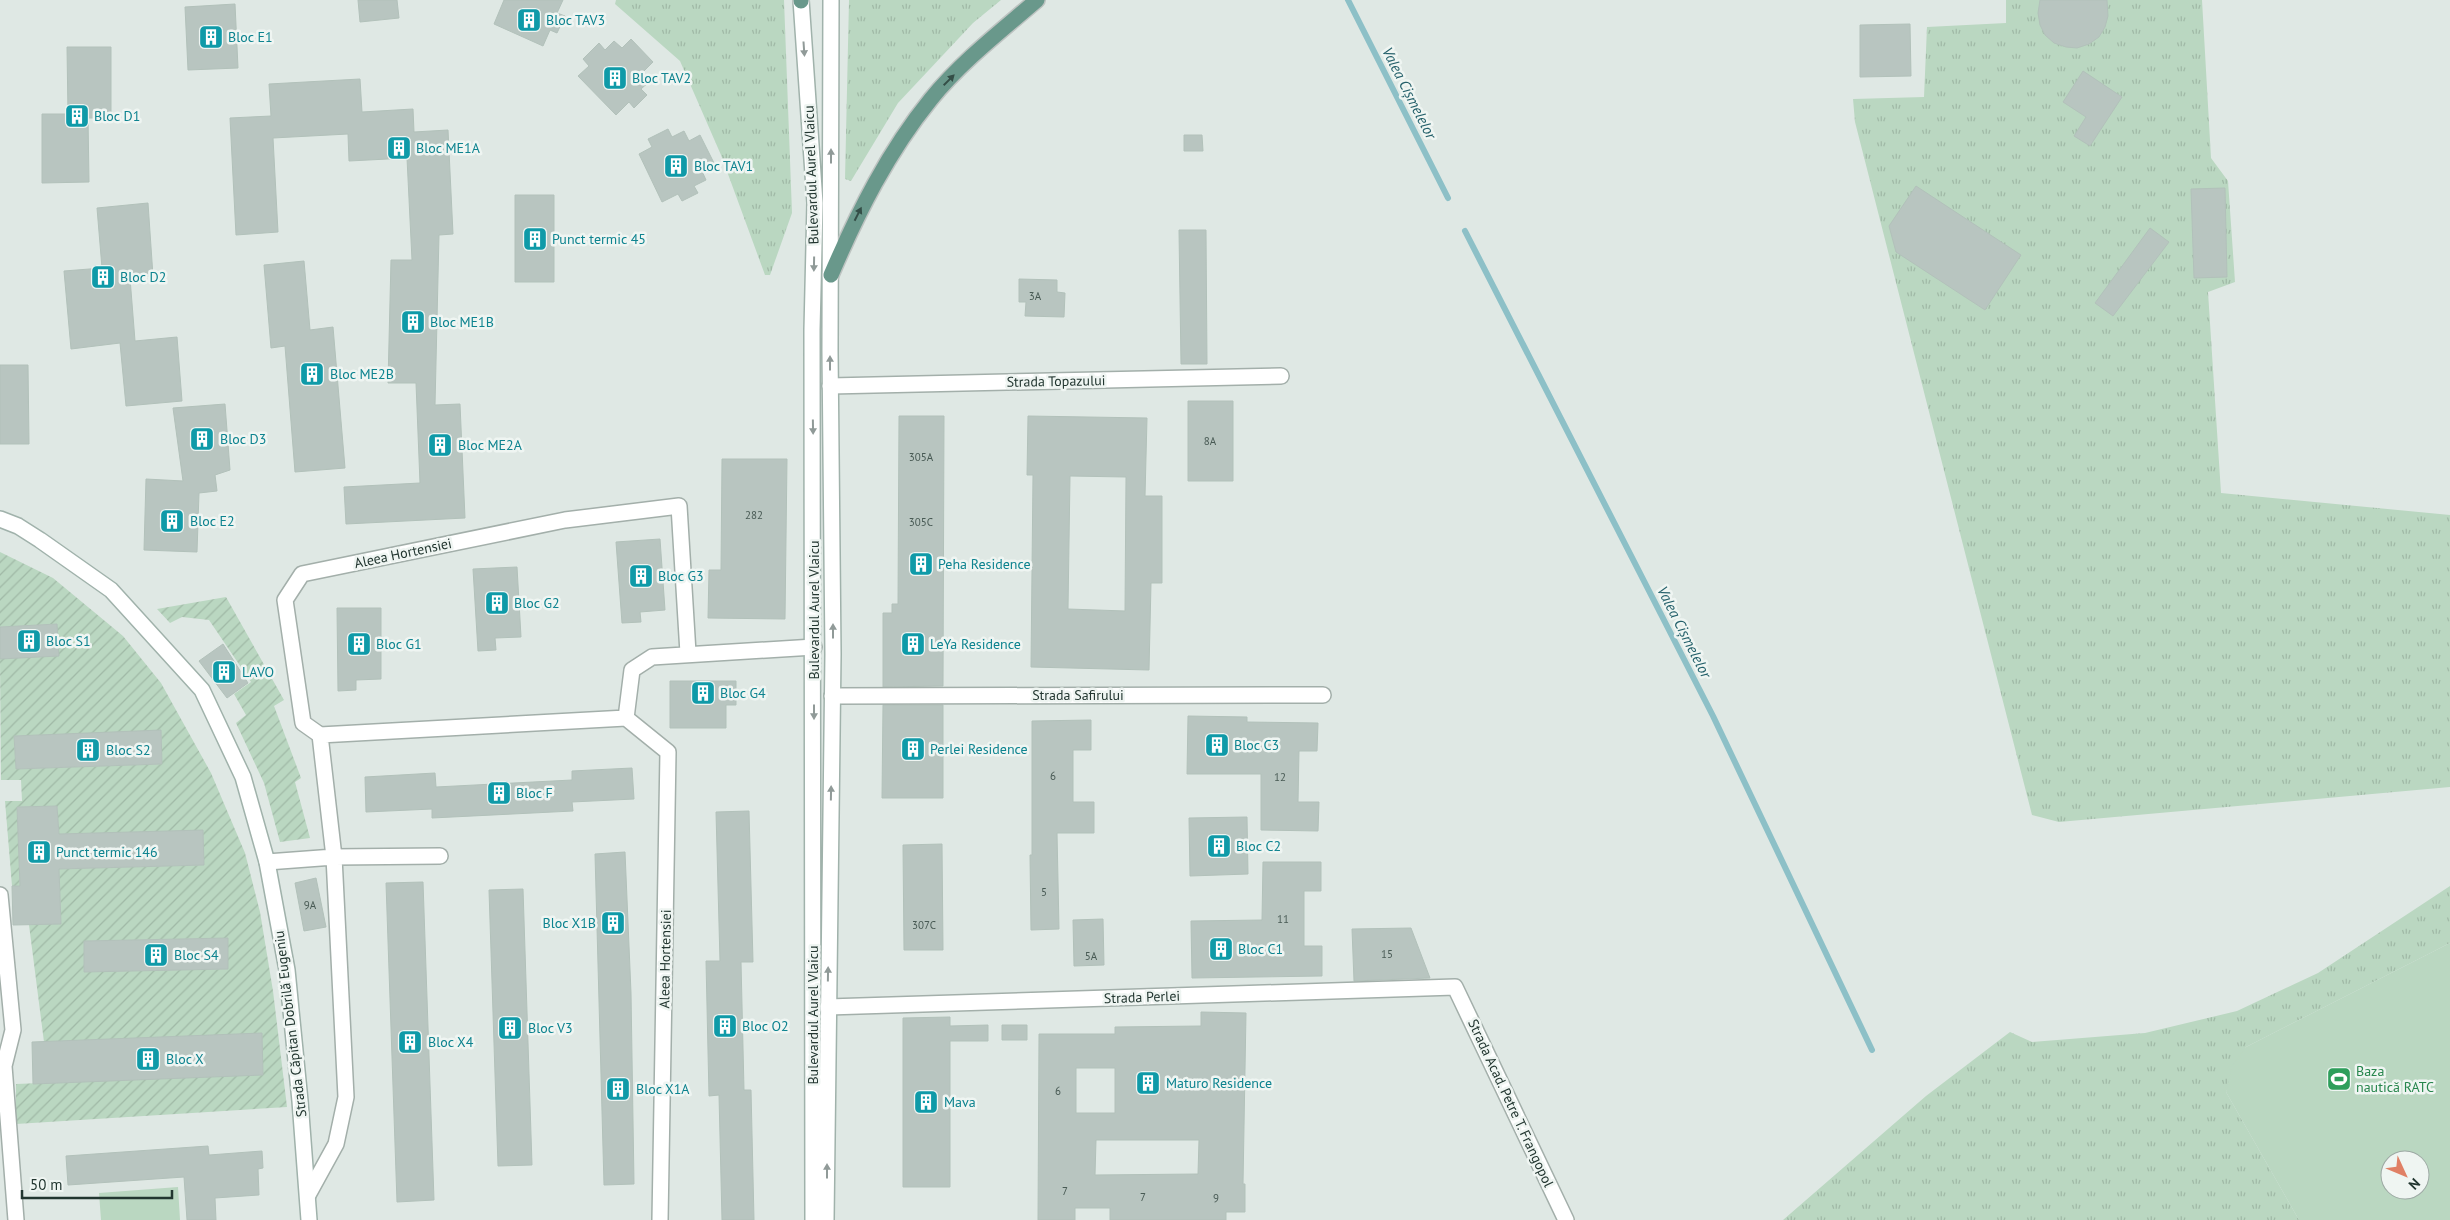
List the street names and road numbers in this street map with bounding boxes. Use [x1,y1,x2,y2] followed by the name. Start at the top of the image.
[800,105,822,245] street label: Bulevardul Aurel Vlaicu
[1006,371,1106,391] street label: Strada Topazului
[353,534,453,572] street label: Aleea Hortensiei
[805,540,823,680] street label: Bulevardul Aurel Vlaicu
[1032,686,1124,704] street label: Strada Safirului
[655,909,675,1009] street label: Aleea Hortensiei
[270,930,310,1118] street label: Strada Căpitan Dobrilă Eugeniu
[804,945,822,1085] street label: Bulevardul Aurel Vlaicu
[1104,987,1180,1007] street label: Strada Perlei
[1464,1016,1558,1190] street label: Strada Acad. Petre T. Frangopol

